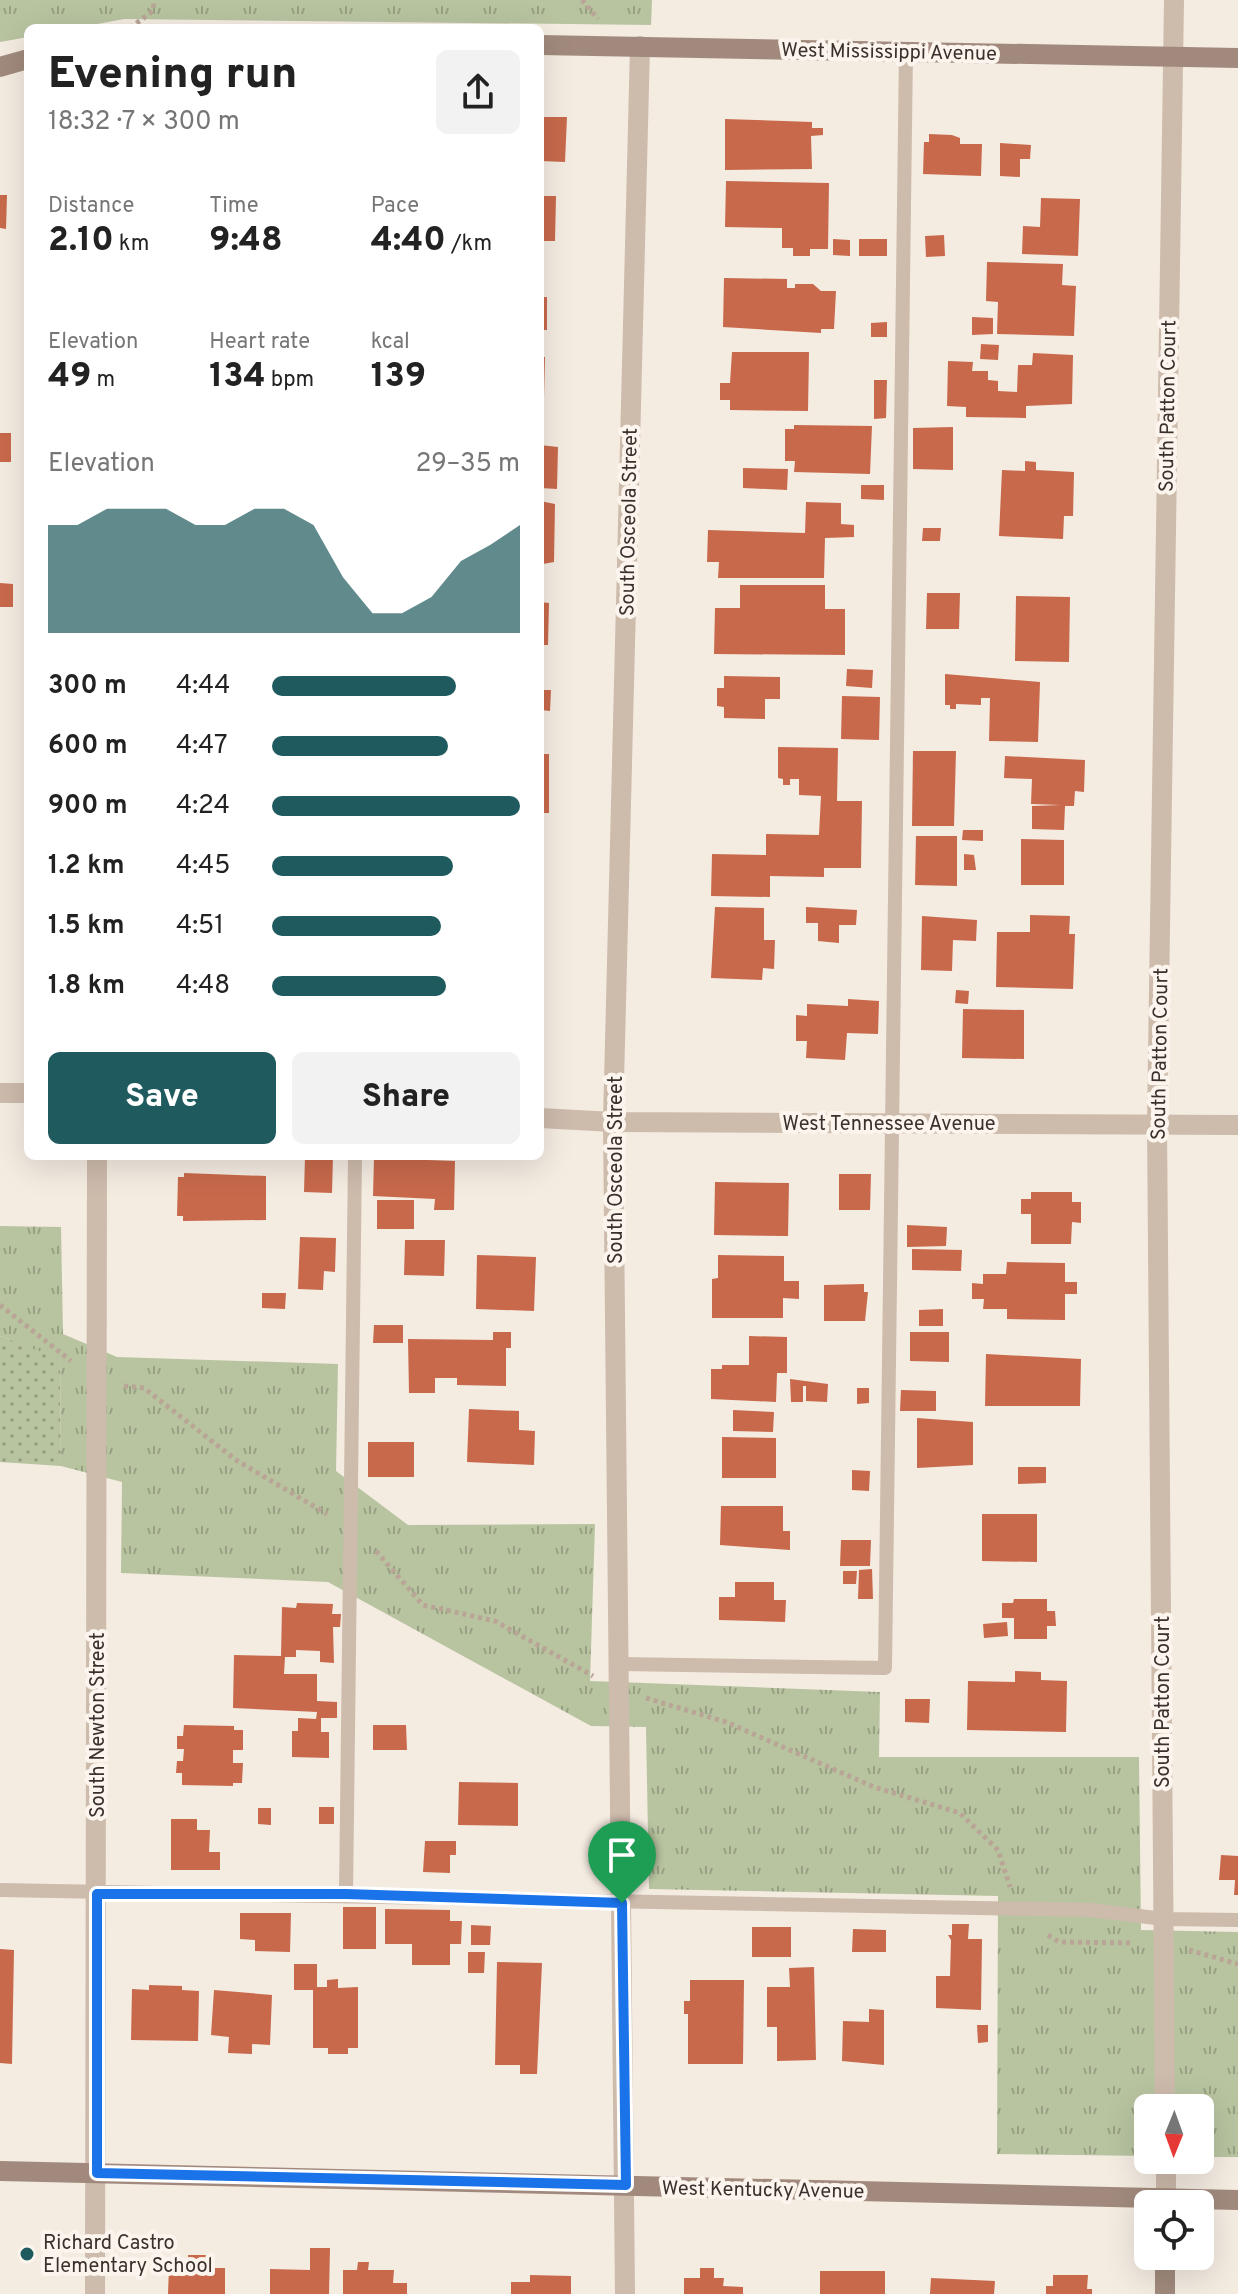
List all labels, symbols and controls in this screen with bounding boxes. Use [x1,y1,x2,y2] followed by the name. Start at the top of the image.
[781,38,997,68] street label: West Mississippi Avenue
[48,48,297,104] text: Evening run
[436,50,520,134] button: share
[48,106,240,139] text: 18:32 · 7 × 300 m
[48,193,134,220] text: Distance
[209,193,259,220] text: Time
[371,193,419,220] text: Pace
[48,220,114,263] text: 2.10
[209,220,283,263] text: 9:48
[371,220,446,263] text: 4:40
[114,231,149,258] text: km
[446,231,492,258] text: /km
[1154,320,1184,492] street label: South Patton Court
[48,329,138,356] text: Elevation
[209,329,310,356] text: Heart rate
[371,329,410,356] text: kcal
[48,356,91,399] text: 49
[209,356,266,399] text: 134
[371,356,426,399] text: 139
[91,367,115,394] text: m
[266,367,314,394] text: bpm
[615,428,645,616] street label: South Osceola Street
[48,448,155,481] text: Elevation
[415,448,520,481] text: 29–35 m
[48,670,127,703] text: 300 m
[176,670,230,703] text: 4:44
[48,730,128,763] text: 600 m
[176,730,227,763] text: 4:47
[48,790,128,823] text: 900 m
[176,790,230,823] text: 4:24
[48,850,125,883] text: 1.2 km
[176,850,230,883] text: 4:45
[48,910,125,943] text: 1.5 km
[176,910,224,943] text: 4:51
[1146,968,1176,1140] street label: South Patton Court
[48,970,125,1003] text: 1.8 km
[176,970,230,1003] text: 4:48
[48,1052,276,1144] button: Save
[292,1052,520,1144] button: Share
[604,1076,630,1264] street label: South Osceola Street
[782,1112,996,1138] street label: West Tennessee Avenue
[1151,1616,1177,1788] street label: South Patton Court
[86,1632,112,1818] street label: South Newton Street
[588,1821,656,1903] pin
[600,1833,644,1877] icon: arrive
[1134,2094,1214,2174] north arrow
[1134,2094,1214,2270] map controls
[661,2176,865,2206] street label: West Kentucky Avenue
[1134,2190,1214,2270] button: locate
[43,2231,213,2280] place label: Richard Castro Elementary School
[18,2245,36,2263] marker: Richard Castro Elementary School

